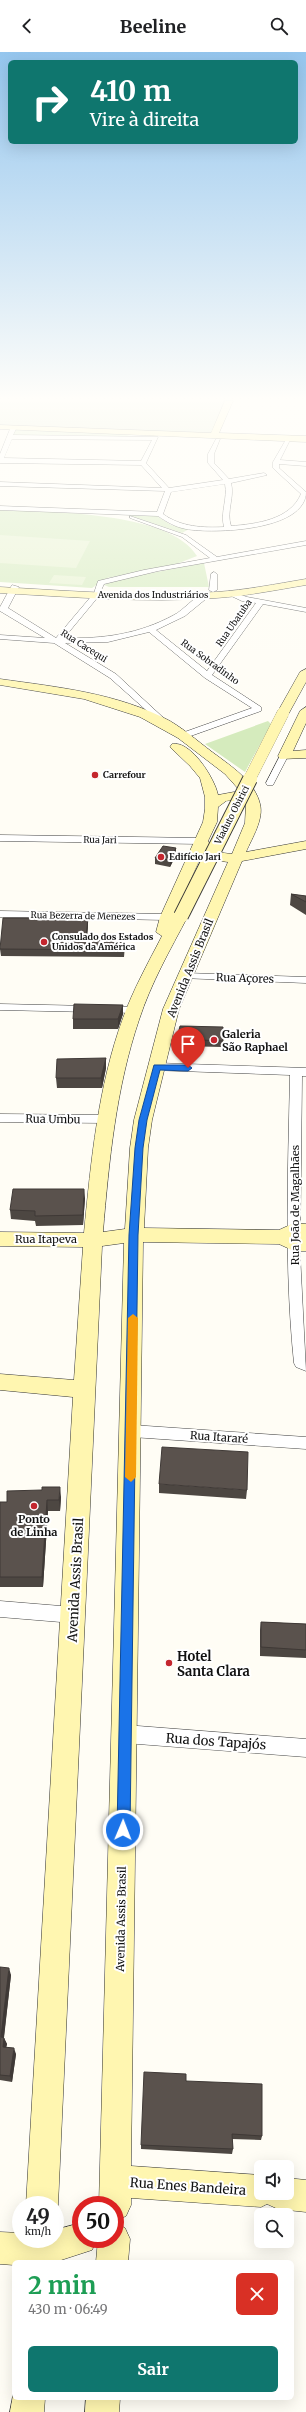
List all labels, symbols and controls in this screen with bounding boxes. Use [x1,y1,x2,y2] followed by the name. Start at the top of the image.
[16,15,38,37] icon: back
[120,15,186,38] text: Beeline
[268,15,290,37] icon: search
[90,73,171,109] text: 410 m
[24,76,76,128] icon: right
[90,108,199,131] text: Vire à direita
[97,589,209,600] street label: Avenida dos Industriários
[213,597,254,648] street label: Rua Ubatuba
[59,627,110,664] street label: Rua Cacequi
[179,637,241,686] street label: Rua Sobradinho
[103,769,146,780] place label: Carrefour
[90,770,100,780] marker: Carrefour
[212,783,251,847] street label: Viaduto Obirici
[83,834,117,845] street label: Rua Jari
[169,851,221,862] place label: Edifício Jari
[156,852,166,862] marker: Edifício Jari
[30,909,136,922] street label: Rua Bezerra de Menezes
[163,916,216,1020] street label: Avenida Assis Brasil
[52,931,154,952] place label: Consulado dos Estados Unidos da América
[39,937,49,947] marker: Consulado dos Estados Unidos da América
[216,970,274,986] street label: Rua Açores
[171,1027,205,1068] pin
[222,1027,288,1054] place label: Galeria São Raphael
[177,1033,199,1055] icon: arrive
[209,1035,219,1045] marker: Galeria São Raphael
[25,1112,81,1126] street label: Rua Umbu
[288,1145,302,1265] street label: Rua João de Magalhães
[15,1232,77,1246] street label: Rua Itapeva
[190,1428,249,1446] street label: Rua Itararé
[29,1501,39,1511] marker: Ponto de Linha
[11,1512,57,1539] place label: Ponto de Linha
[64,1517,87,1644] street label: Avenida Assis Brasil
[177,1648,250,1680] place label: Hotel Santa Clara
[164,1658,174,1668] marker: Hotel Santa Clara
[165,1730,267,1753] street label: Rua dos Tapajós
[102,1809,144,1851] position arrow
[113,1866,129,1973] street label: Avenida Assis Brasil
[254,2160,294,2248] map controls
[254,2160,294,2200] button: sound
[129,2174,247,2199] street label: Rua Enes Bandeira
[72,2196,124,2248] speed limit sign: 50
[26,2204,50,2229] text: 49
[254,2208,294,2248] button: search
[25,2225,51,2238] text: km/h
[28,2270,96,2301] text: 2 min
[236,2273,278,2315] button: close
[28,2301,108,2318] text: 430 m · 06:49
[28,2346,278,2392] button: Sair

